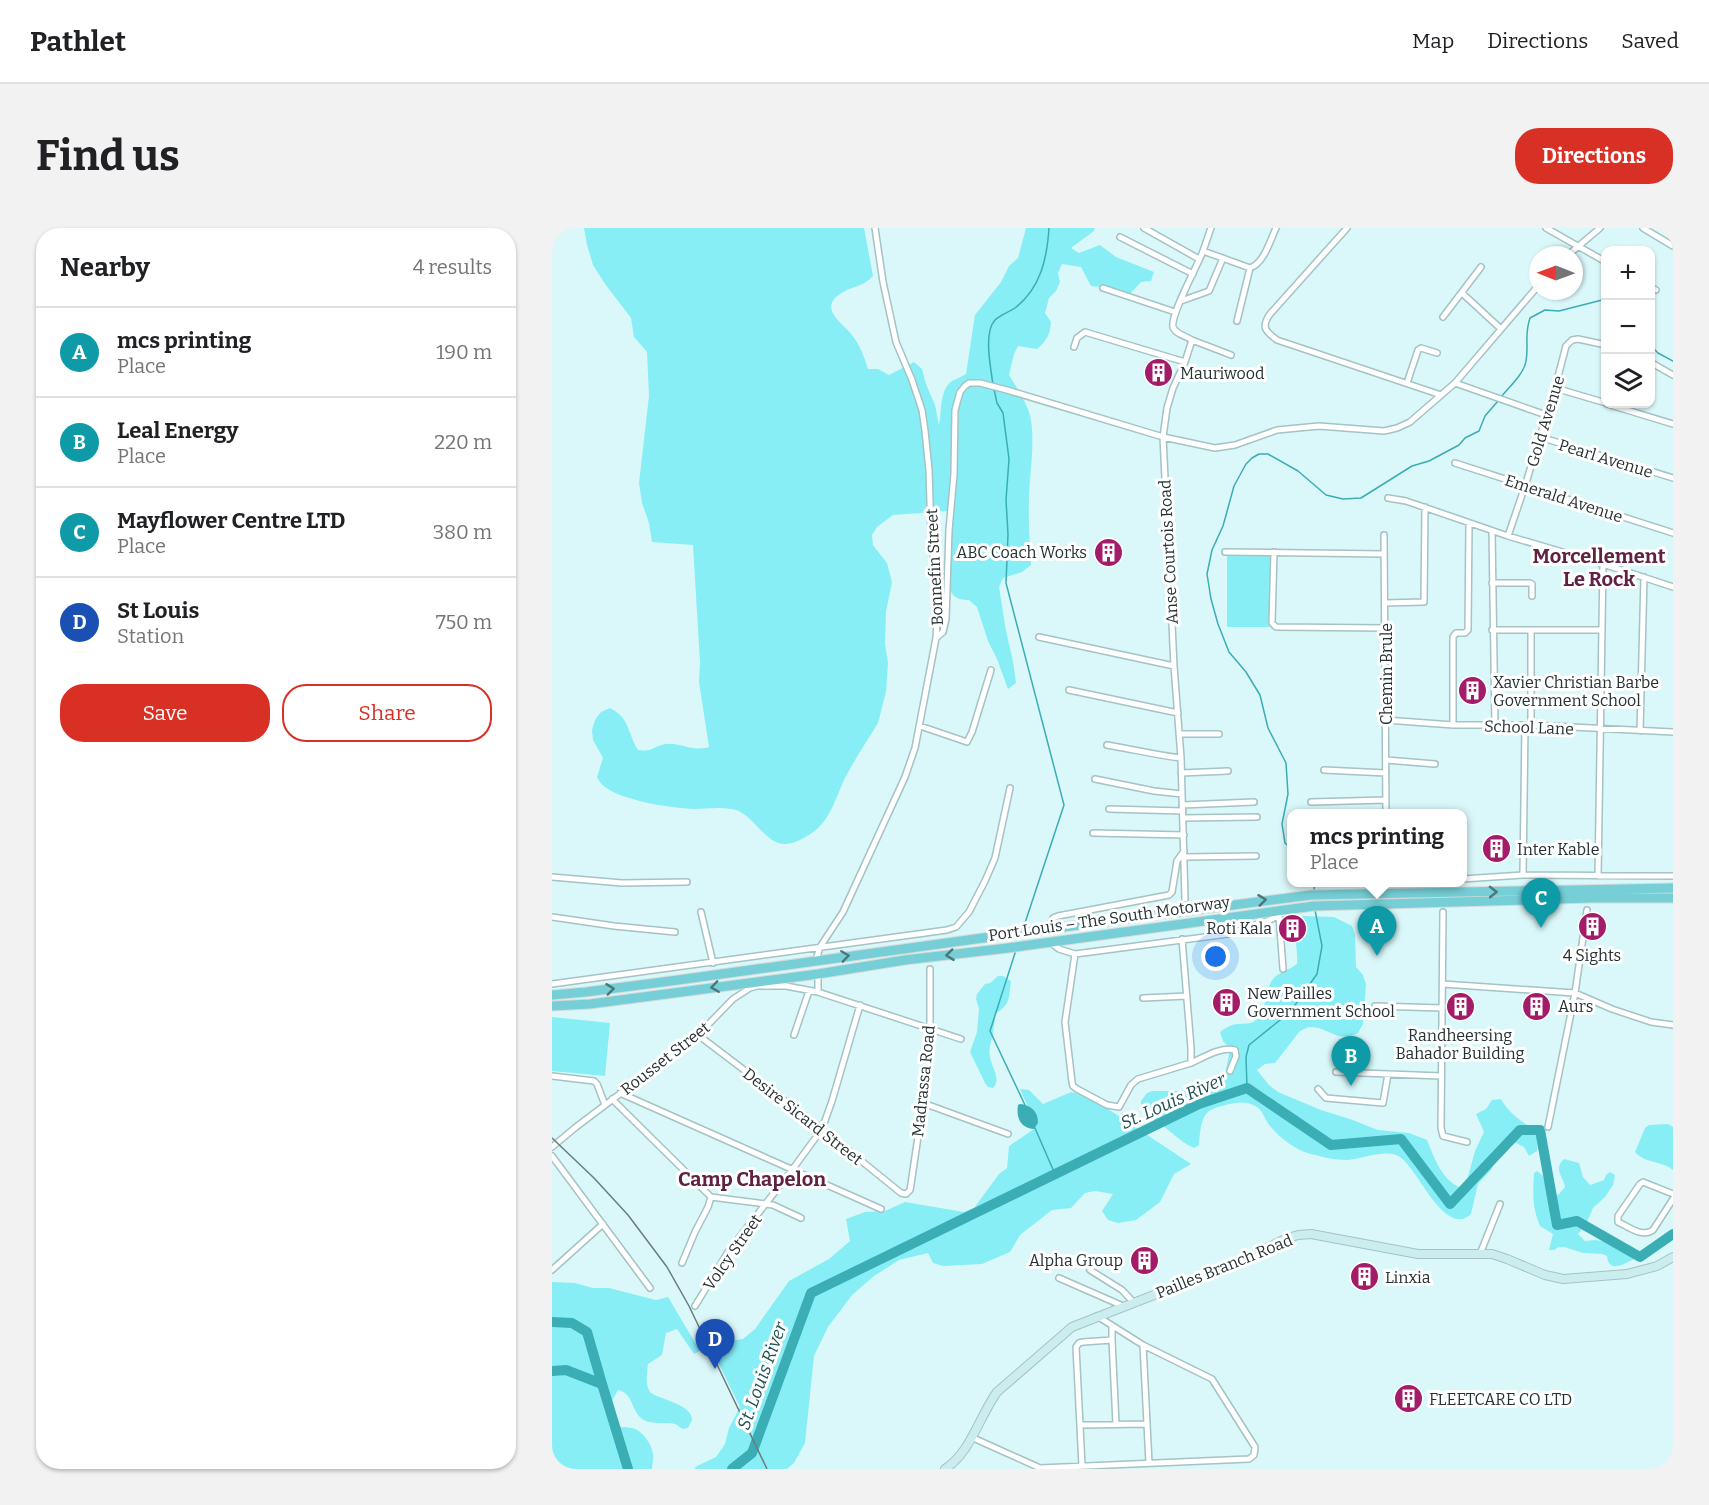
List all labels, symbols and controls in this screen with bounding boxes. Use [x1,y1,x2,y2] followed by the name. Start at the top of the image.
[30,25,126,58] text: Pathlet
[1412,28,1454,54] text: Map
[1487,28,1588,54] text: Directions
[1621,28,1679,54] text: Saved
[1515,128,1673,184] button: Directions
[36,131,180,181] text: Find us
[1529,246,1583,300] north arrow
[1601,246,1655,408] map controls
[1601,246,1655,300] button: +
[60,252,150,283] text: Nearby
[413,255,492,279] text: 4 results
[1601,300,1655,354] button: −
[117,327,251,354] text: mcs printing
[72,340,87,364] text: A
[436,340,492,364] text: 190 m
[117,354,166,378] text: Place
[1601,354,1655,408] button: layers
[1143,357,1175,389] building icon: Mauriwood
[1180,364,1265,383] place label: Mauriwood
[1523,373,1568,469] street label: Gold Avenue
[117,417,239,444] text: Leal Energy
[73,430,86,454] text: B
[434,430,492,454] text: 220 m
[1556,435,1655,482] street label: Pearl Avenue
[117,444,166,468] text: Place
[1503,470,1625,526] street label: Emerald Avenue
[1155,479,1182,625] street label: Anse Courtois Road
[117,507,346,534] text: Mayflower Centre LTD
[922,508,947,626] street label: Bonnefin Street
[73,520,86,544] text: C
[433,520,492,544] text: 380 m
[117,534,166,558] text: Place
[1092,536,1124,568] building icon: ABC Coach Works
[956,543,1087,562] place label: ABC Coach Works
[1532,544,1666,591] district label: Morcellement Le Rock
[117,597,199,624] text: St Louis
[72,610,87,634] text: D
[436,610,492,634] text: 750 m
[1377,623,1396,725] street label: Chemin Brule
[117,624,184,648] text: Station
[1493,673,1659,710] place label: Xavier Christian Barbe Government School
[1456,675,1488,707] building icon: Xavier Christian Barbe Government School
[60,684,270,742] button: Save
[282,684,492,742] button: Share
[1484,716,1574,739] street label: School Lane
[1287,809,1467,887] popup
[1310,823,1444,850] text: mcs printing
[1480,833,1512,865] building icon: Inter Kable
[1517,840,1599,859] place label: Inter Kable
[1310,850,1359,874] text: Place
[1522,878,1560,928] pin: C
[1488,886,1497,898] one-way arrow
[987,892,1232,945] street label: Port Louis – The South Motorway
[1258,894,1267,907] one-way arrow
[1358,906,1396,956] pin: A
[1576,911,1608,943] building icon: 4 Sights
[1277,912,1309,944] building icon: Roti Kala
[1206,919,1272,938] place label: Roti Kala
[1201,942,1230,971] your location
[1563,946,1621,965] place label: 4 Sights
[946,948,955,960] one-way arrow
[840,951,850,963] one-way arrow
[711,981,720,993] one-way arrow
[606,983,615,995] one-way arrow
[1247,984,1395,1021] place label: New Pailles Government School
[1210,986,1242,1018] building icon: New Pailles Government School
[1521,990,1553,1022] building icon: Aurs
[1444,991,1476,1023] building icon: Randheersing Bahador Building
[1558,997,1593,1016] place label: Aurs
[617,1018,714,1099] street label: Rousset Street
[908,1024,939,1138] street label: Madrassa Road
[1395,1026,1525,1063] place label: Randheersing Bahador Building
[1332,1036,1370,1086] pin: B
[739,1064,866,1169] street label: Desire Sicard Street
[1117,1068,1230,1134] water label: St. Louis River
[678,1167,826,1191] district label: Camp Chapelon
[699,1210,766,1294] street label: Volcy Street
[1153,1230,1296,1303] street label: Pailles Branch Road
[1128,1244,1160,1276] building icon: Alpha Group
[1029,1251,1123,1270] place label: Alpha Group
[1348,1261,1380,1293] building icon: Linxia
[1385,1268,1431,1287] place label: Linxia
[732,1319,792,1433] water label: St. Louis River
[696,1320,734,1369] pin: D
[1392,1383,1424,1415] building icon: FLEETCARE CO LTD
[1429,1390,1572,1409] place label: FLEETCARE CO LTD

